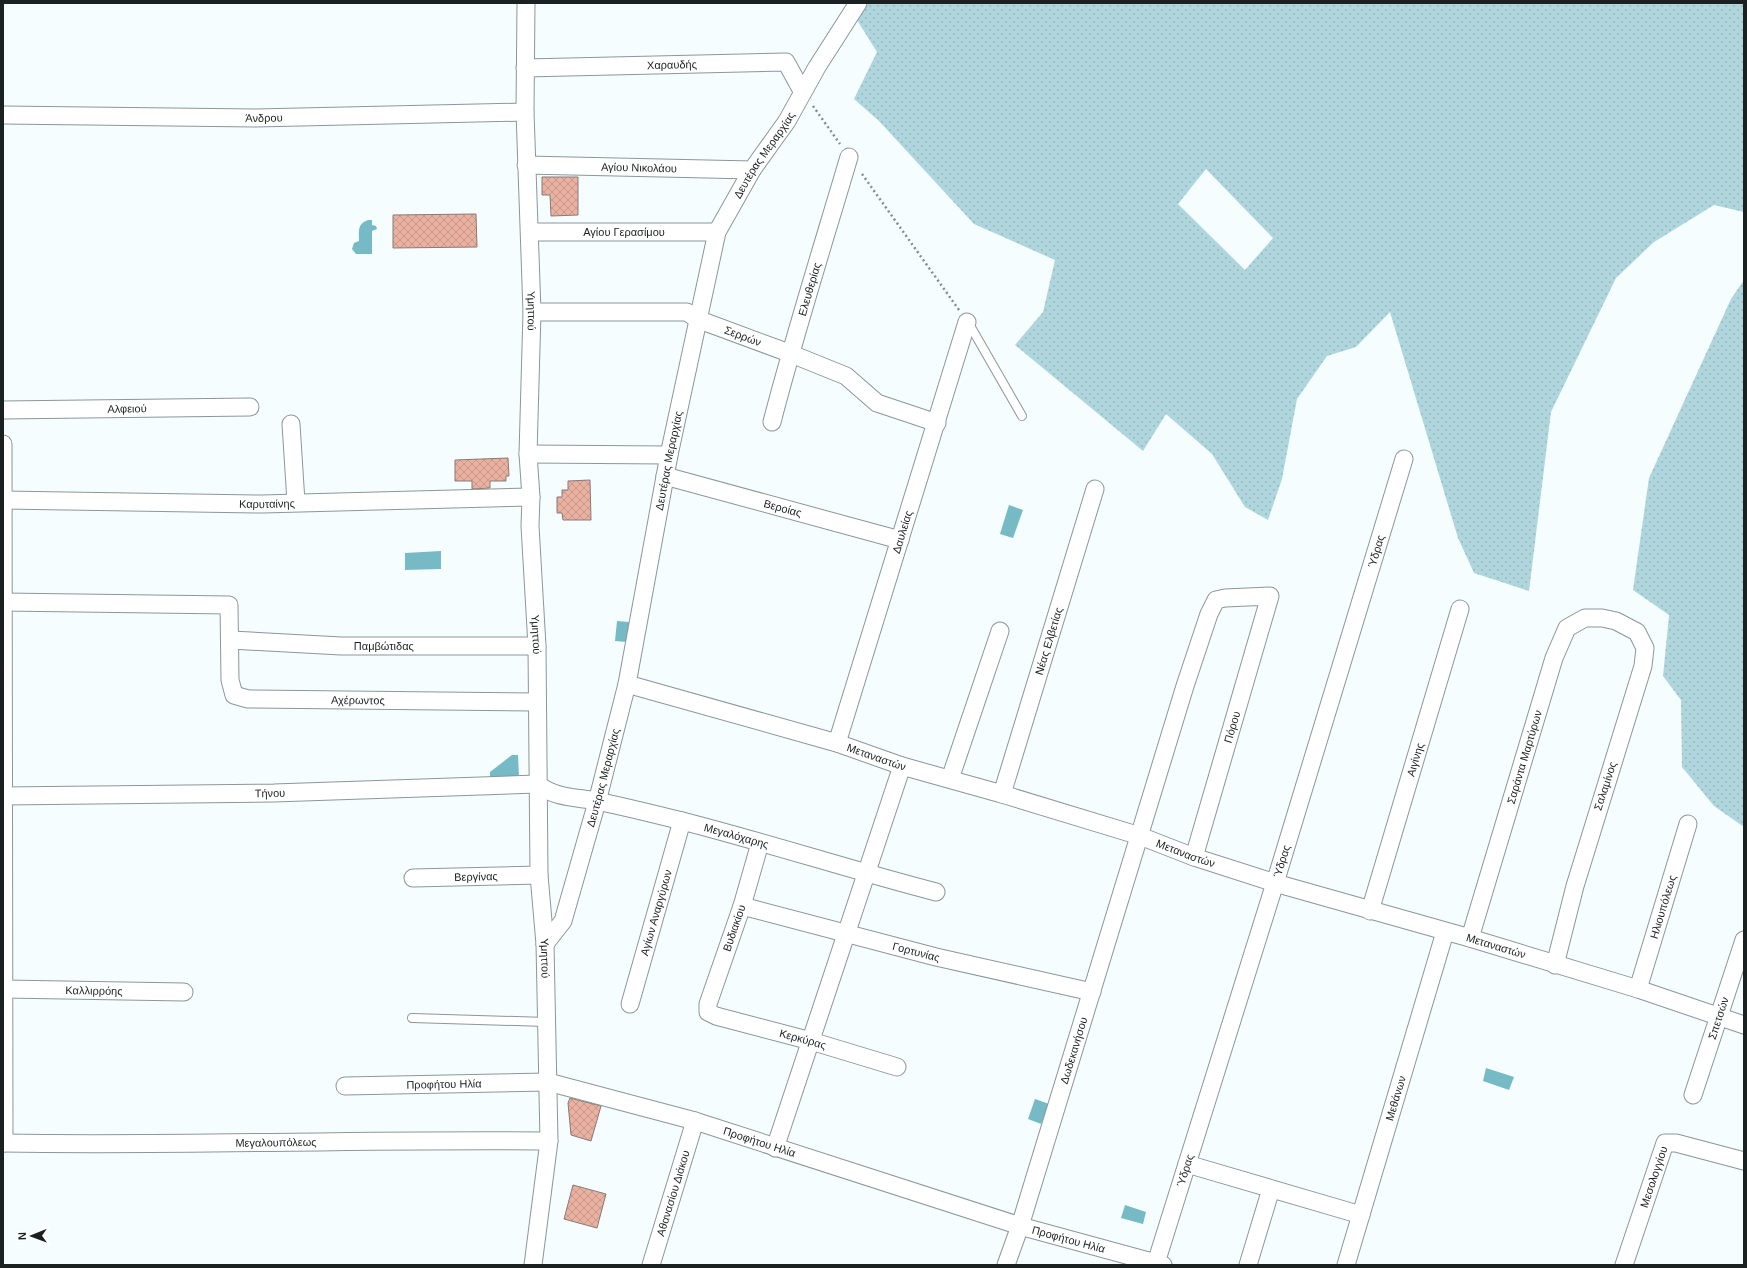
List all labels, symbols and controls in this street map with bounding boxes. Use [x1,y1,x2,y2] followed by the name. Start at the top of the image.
[647,58,697,71] street label: Χαραυδής
[731,110,797,200] street label: Δευτέρας Μεραρχίας
[245,111,283,124] street label: Άνδρου
[601,161,677,174] street label: Αγίου Νικολάου
[583,226,665,238] street label: Αγίου Γερασίμου
[796,261,823,317] street label: Ελευθερίας
[525,291,538,331] street label: Υμηττού
[723,324,763,348] street label: Σερρών
[107,402,147,415] street label: Αλφειού
[653,410,684,511] street label: Δευτέρας Μεραρχίας
[239,497,295,510] street label: Καρυταίνης
[762,497,803,519] street label: Βεροίας
[890,509,914,555] street label: Δαυλείας
[1365,533,1387,569] street label: Ύδρας
[1033,606,1065,676] street label: Νέας Ελβετίας
[529,614,543,654] street label: Υμηττού
[354,640,414,652] street label: Παμβώτιδας
[331,694,385,706] street label: Αχέρωντος
[1505,708,1544,805] street label: Σαράντα Μαρτύρων
[1222,710,1242,744] street label: Πόρου
[584,727,621,828] street label: Δευτέρας Μεραρχίας
[845,741,908,773] street label: Μεταναστών
[1404,741,1426,778] street label: Αιγίνης
[1591,760,1619,812] street label: Σαλαμίνος
[255,787,285,799] street label: Τήνου
[703,821,770,850] street label: Μεγαλόχαρης
[1155,837,1217,869] street label: Μεταναστών
[1271,843,1292,879] street label: Ύδρας
[638,868,674,957] street label: Αγίων Αναργύρων
[454,870,498,883] street label: Βεργίνας
[1648,873,1678,940] street label: Ηλιουπόλεως
[720,903,748,953] street label: Βυδιακίου
[1465,931,1528,961] street label: Μεταναστών
[539,938,552,978] street label: Υμηττού
[891,940,941,964] street label: Γορτυνίας
[65,984,123,997] street label: Καλλιρρόης
[1706,995,1731,1041] street label: Σπετσών
[1058,1016,1090,1085] street label: Δωδεκανήσου
[778,1027,828,1051] street label: Κερκύρας
[1383,1074,1408,1122] street label: Μεθάνων
[406,1077,482,1091] street label: Προφήτου Ηλία
[722,1125,798,1159] street label: Προφήτου Ηλία
[235,1136,317,1149] street label: Μεγαλουπόλεως
[1638,1145,1669,1209] street label: Μεσολογγίου
[654,1149,692,1238] street label: Αθανασίου Διάκου
[1174,1153,1196,1188] street label: Ύδρας
[12,1216,52,1256] north arrow
[1031,1224,1107,1255] street label: Προφήτου Ηλία
[16,1232,28,1240] text: N

